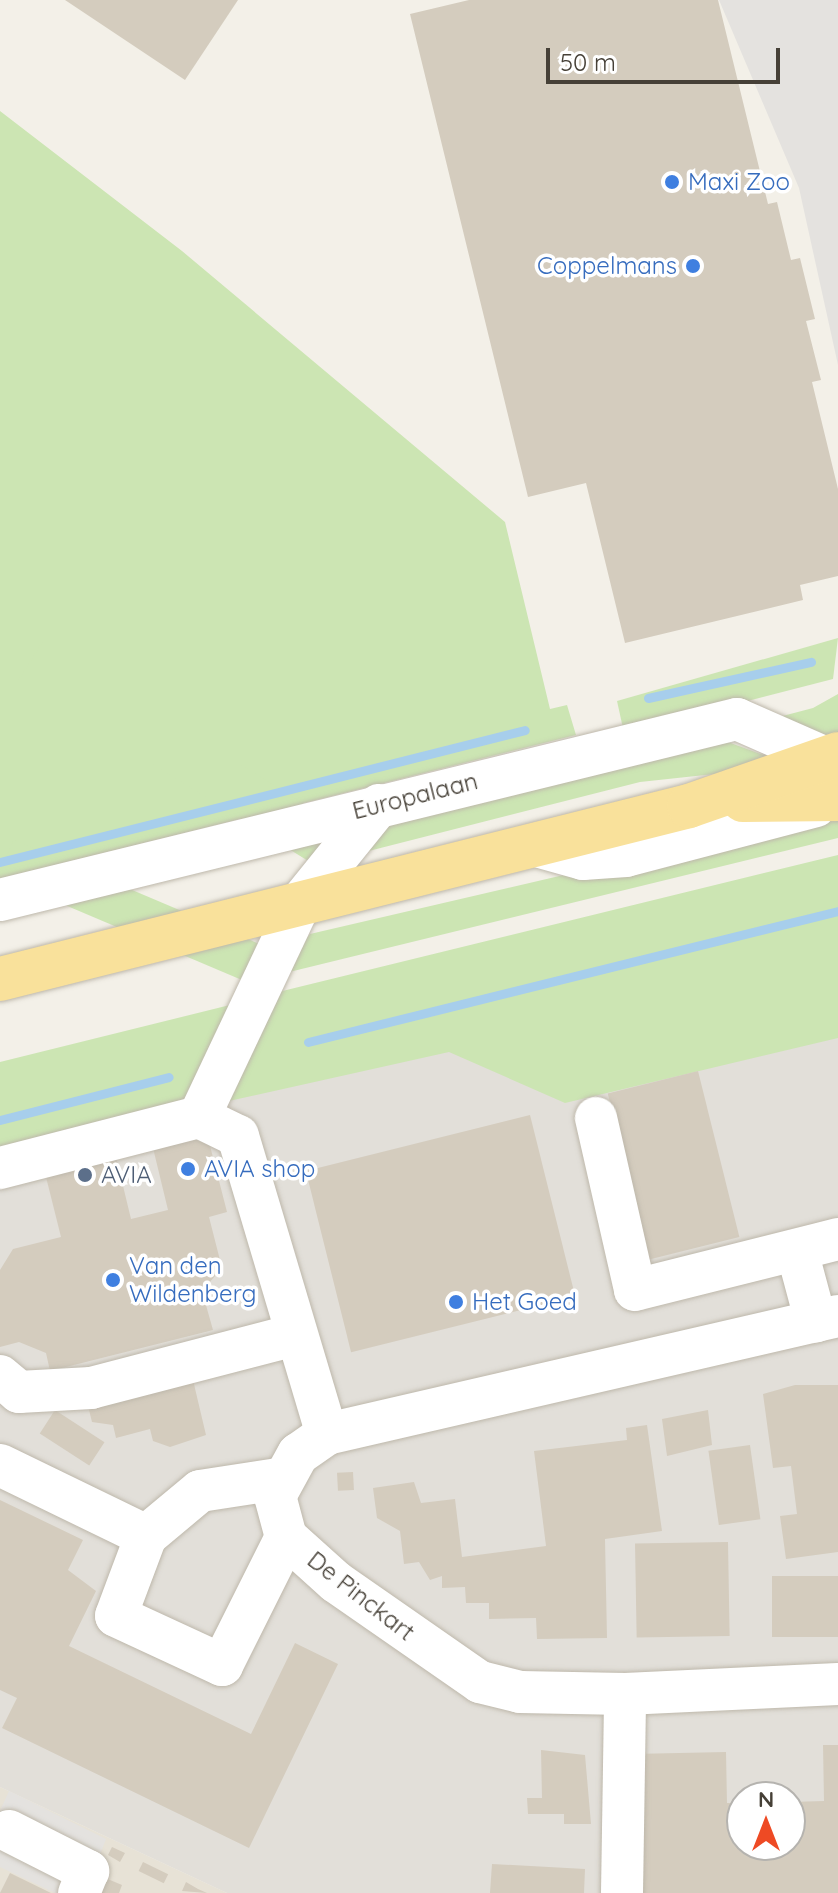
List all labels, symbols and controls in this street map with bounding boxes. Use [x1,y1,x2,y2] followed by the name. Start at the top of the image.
[550,32,784,82] scale bar
[560,47,616,77] text: 50 m
[688,168,790,196] place label: Maxi Zoo
[663,173,681,191] marker: Maxi Zoo
[537,252,677,280] place label: Coppelmans
[684,257,702,275] marker: Coppelmans
[349,767,481,825] street label: Europalaan
[204,1155,315,1183] place label: AVIA shop
[179,1160,197,1178] marker: AVIA shop
[101,1161,152,1189] place label: AVIA
[76,1166,94,1184] marker: AVIA
[129,1252,257,1308] place label: Van den Wildenberg
[104,1271,122,1289] marker: Van den Wildenberg
[472,1288,577,1316] place label: Het Goed
[447,1293,465,1311] marker: Het Goed
[302,1545,420,1647] street label: De Pinckart
[726,1781,806,1861] north arrow
[758,1785,774,1813] text: N

